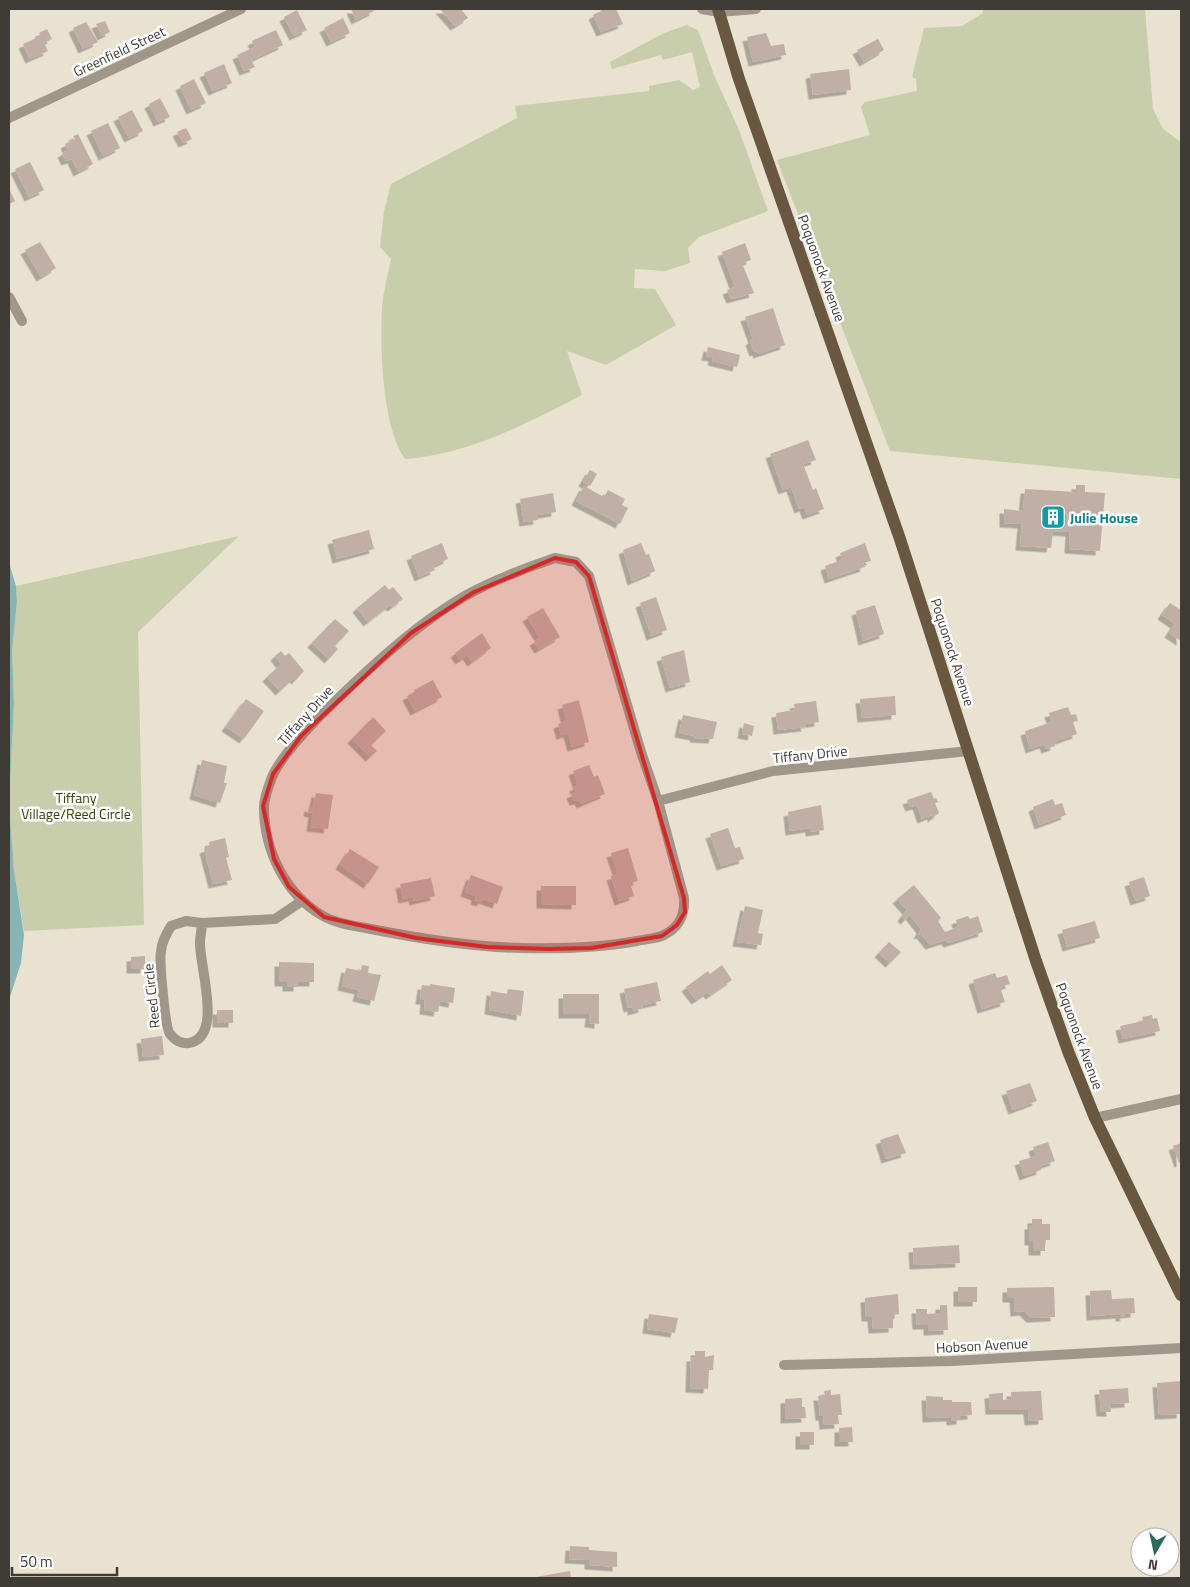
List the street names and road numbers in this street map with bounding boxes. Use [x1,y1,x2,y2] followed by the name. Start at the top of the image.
[69,20,169,82] street label: Greenfield Street
[793,212,851,324] street label: Poquonock Avenue
[926,595,980,709] street label: Poquonock Avenue
[272,680,338,750] street label: Tiffany Drive
[772,740,848,768] street label: Tiffany Drive
[137,963,165,1029] street label: Reed Circle
[1051,980,1109,1092] street label: Poquonock Avenue
[935,1332,1029,1358] street label: Hobson Avenue

